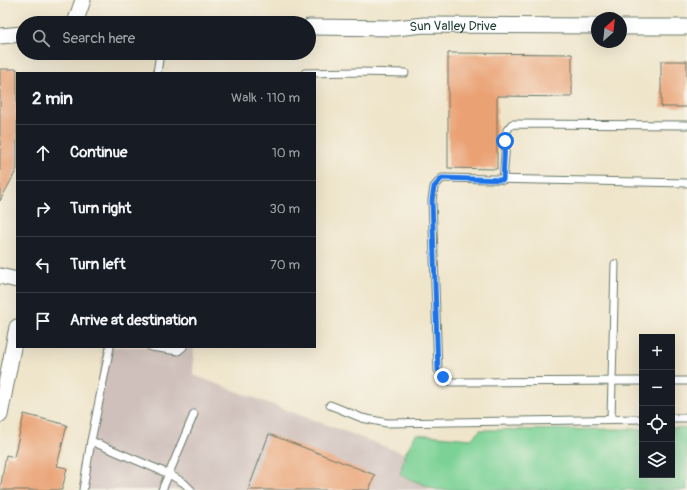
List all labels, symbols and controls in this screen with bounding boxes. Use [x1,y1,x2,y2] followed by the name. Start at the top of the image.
[591,12,627,48] north arrow
[16,16,316,60] search box
[409,18,497,36] street label: Sun Valley Drive
[30,27,52,49] icon: search
[62,29,135,48] text: Search here
[32,88,73,109] text: 2 min
[231,90,300,106] text: Walk · 110 m
[496,132,514,150] route start
[32,142,54,164] icon: ahead
[70,143,128,162] text: Continue
[272,145,300,161] text: 10 m
[32,198,54,220] icon: right
[70,199,131,218] text: Turn right
[270,201,300,217] text: 30 m
[32,254,54,276] icon: left
[70,255,126,274] text: Turn left
[270,257,300,273] text: 70 m
[32,310,54,332] icon: arrive
[70,311,197,330] text: Arrive at destination
[639,334,675,478] map controls
[639,334,675,370] button: +
[434,368,452,386] route end
[639,370,675,406] button: −
[639,406,675,442] button: locate
[639,442,675,478] button: layers

